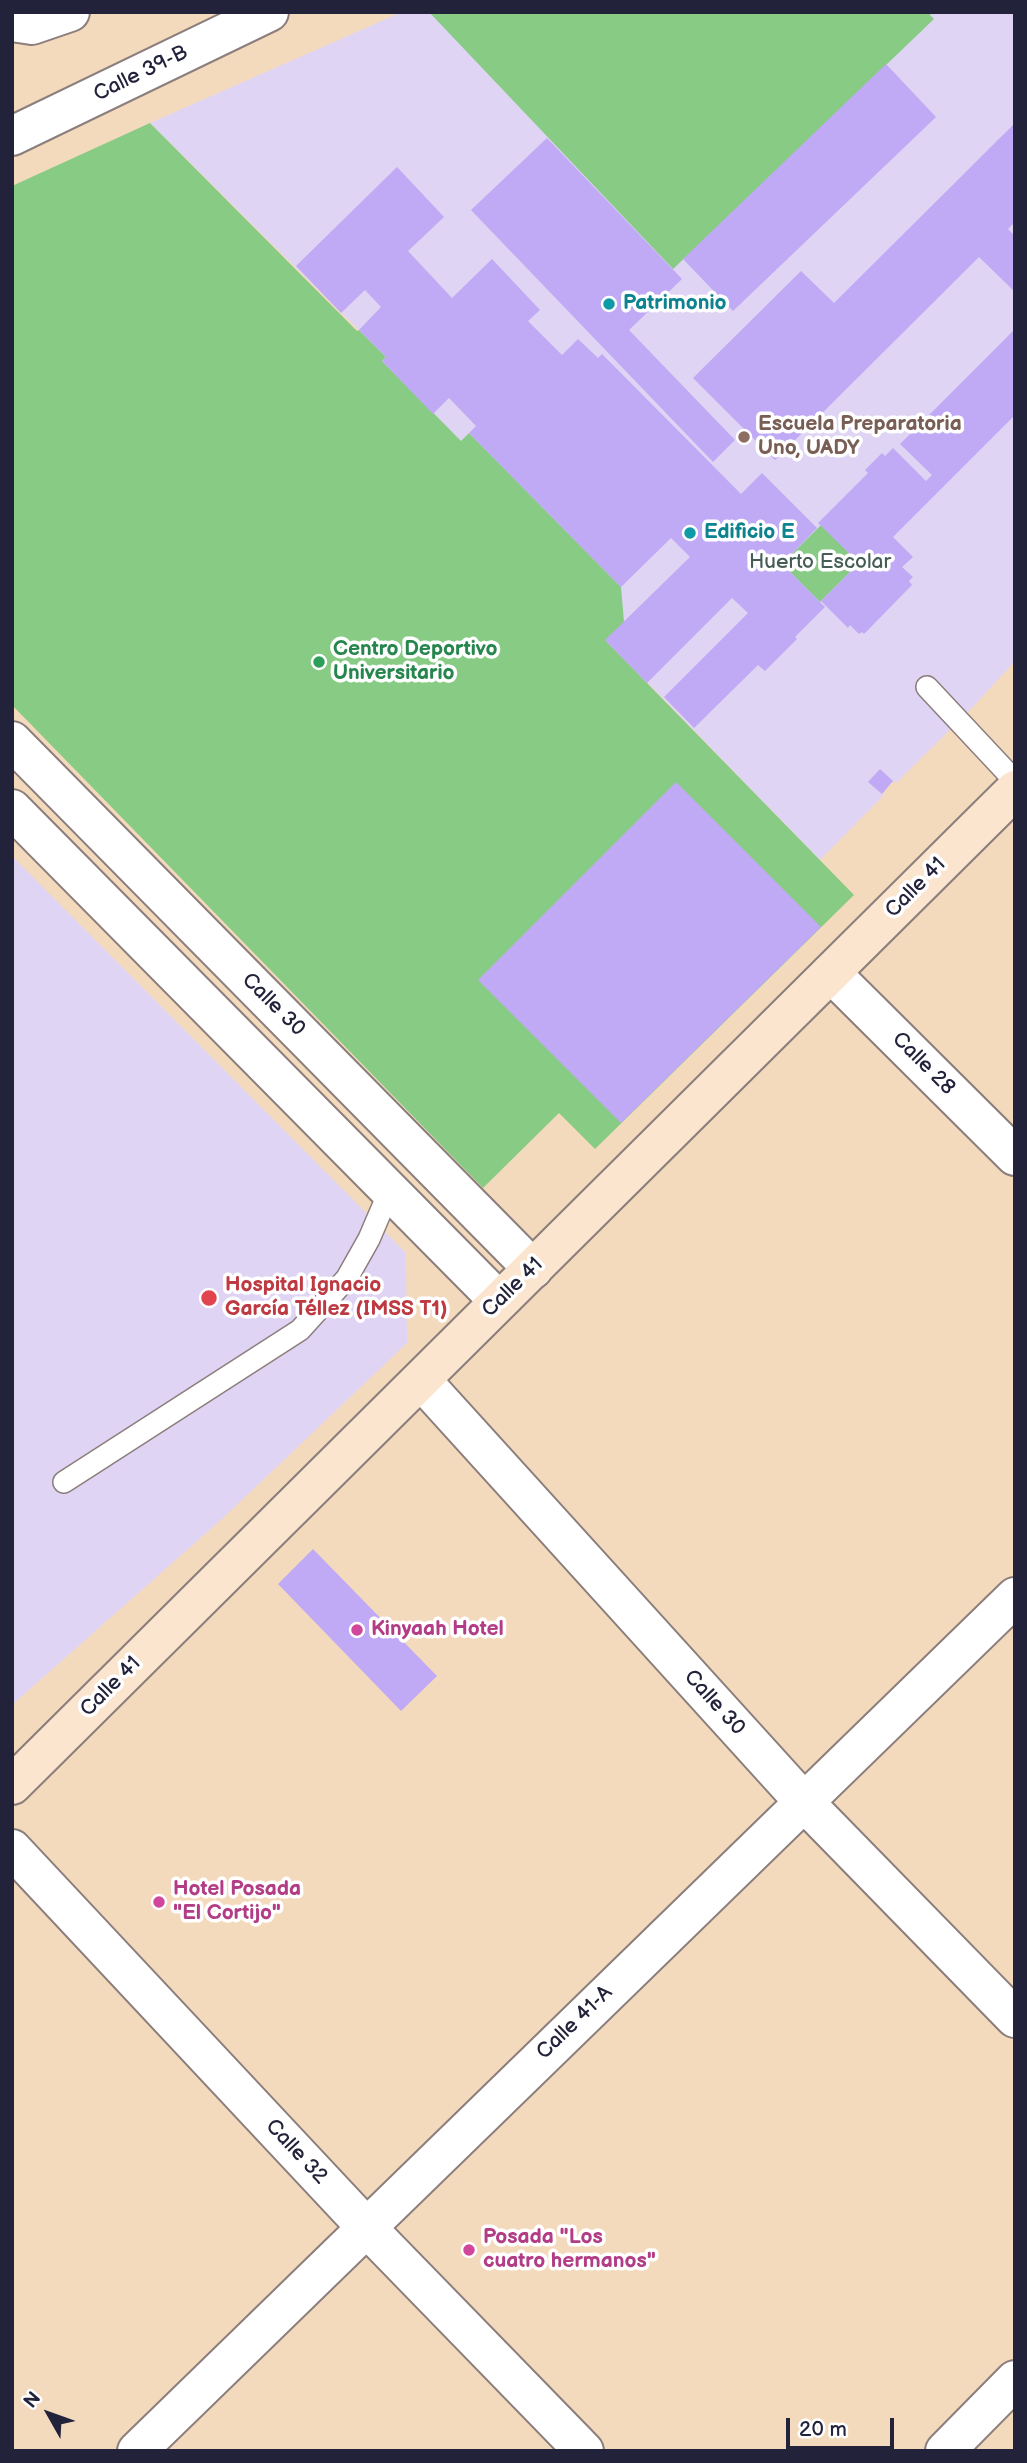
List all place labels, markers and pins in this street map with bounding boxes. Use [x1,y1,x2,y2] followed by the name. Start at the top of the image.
[623,291,727,317] place label: Patrimonio
[601,296,617,312] marker: Patrimonio
[758,412,962,462] place label: Escuela Preparatoria Uno, UADY
[736,429,752,445] marker: Escuela Preparatoria Uno, UADY
[704,520,795,546] place label: Edificio E
[682,525,698,541] marker: Edificio E
[333,637,497,687] place label: Centro Deportivo Universitario
[311,654,327,670] marker: Centro Deportivo Universitario
[225,1273,447,1323] place label: Hospital Ignacio García Téllez (IMSS T1)
[199,1288,219,1308] marker: Hospital Ignacio García Téllez (IMSS T1)
[371,1617,504,1643] place label: Kinyaah Hotel
[349,1622,365,1638] marker: Kinyaah Hotel
[173,1877,301,1927] place label: Hotel Posada "El Cortijo"
[151,1894,167,1910] marker: Hotel Posada "El Cortijo"
[483,2225,656,2275] place label: Posada "Los cuatro hermanos"
[461,2242,477,2258] marker: Posada "Los cuatro hermanos"

